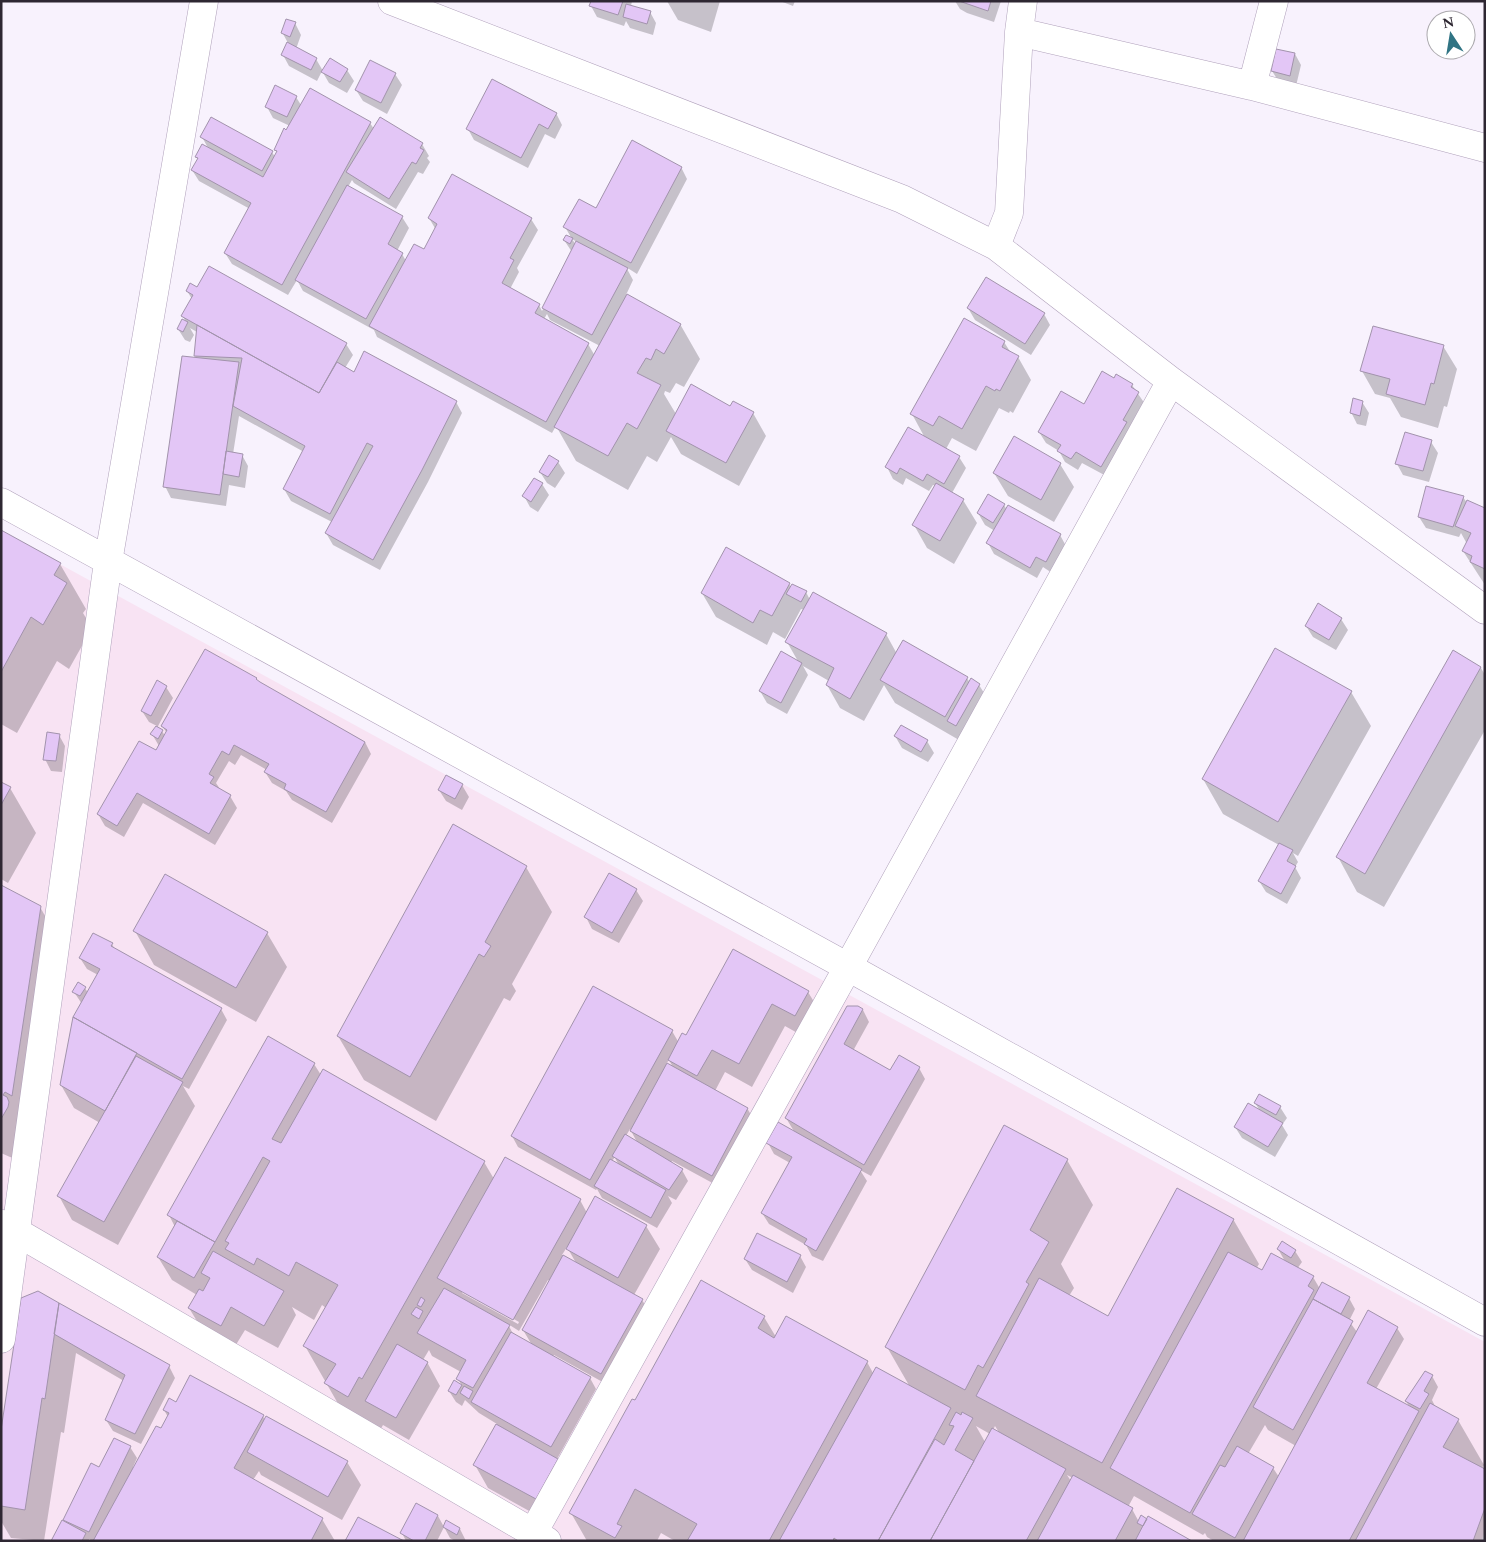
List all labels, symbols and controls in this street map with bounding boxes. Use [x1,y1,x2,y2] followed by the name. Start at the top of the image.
[1426,10,1476,60] north arrow
[1441,11,1456,34] text: N

